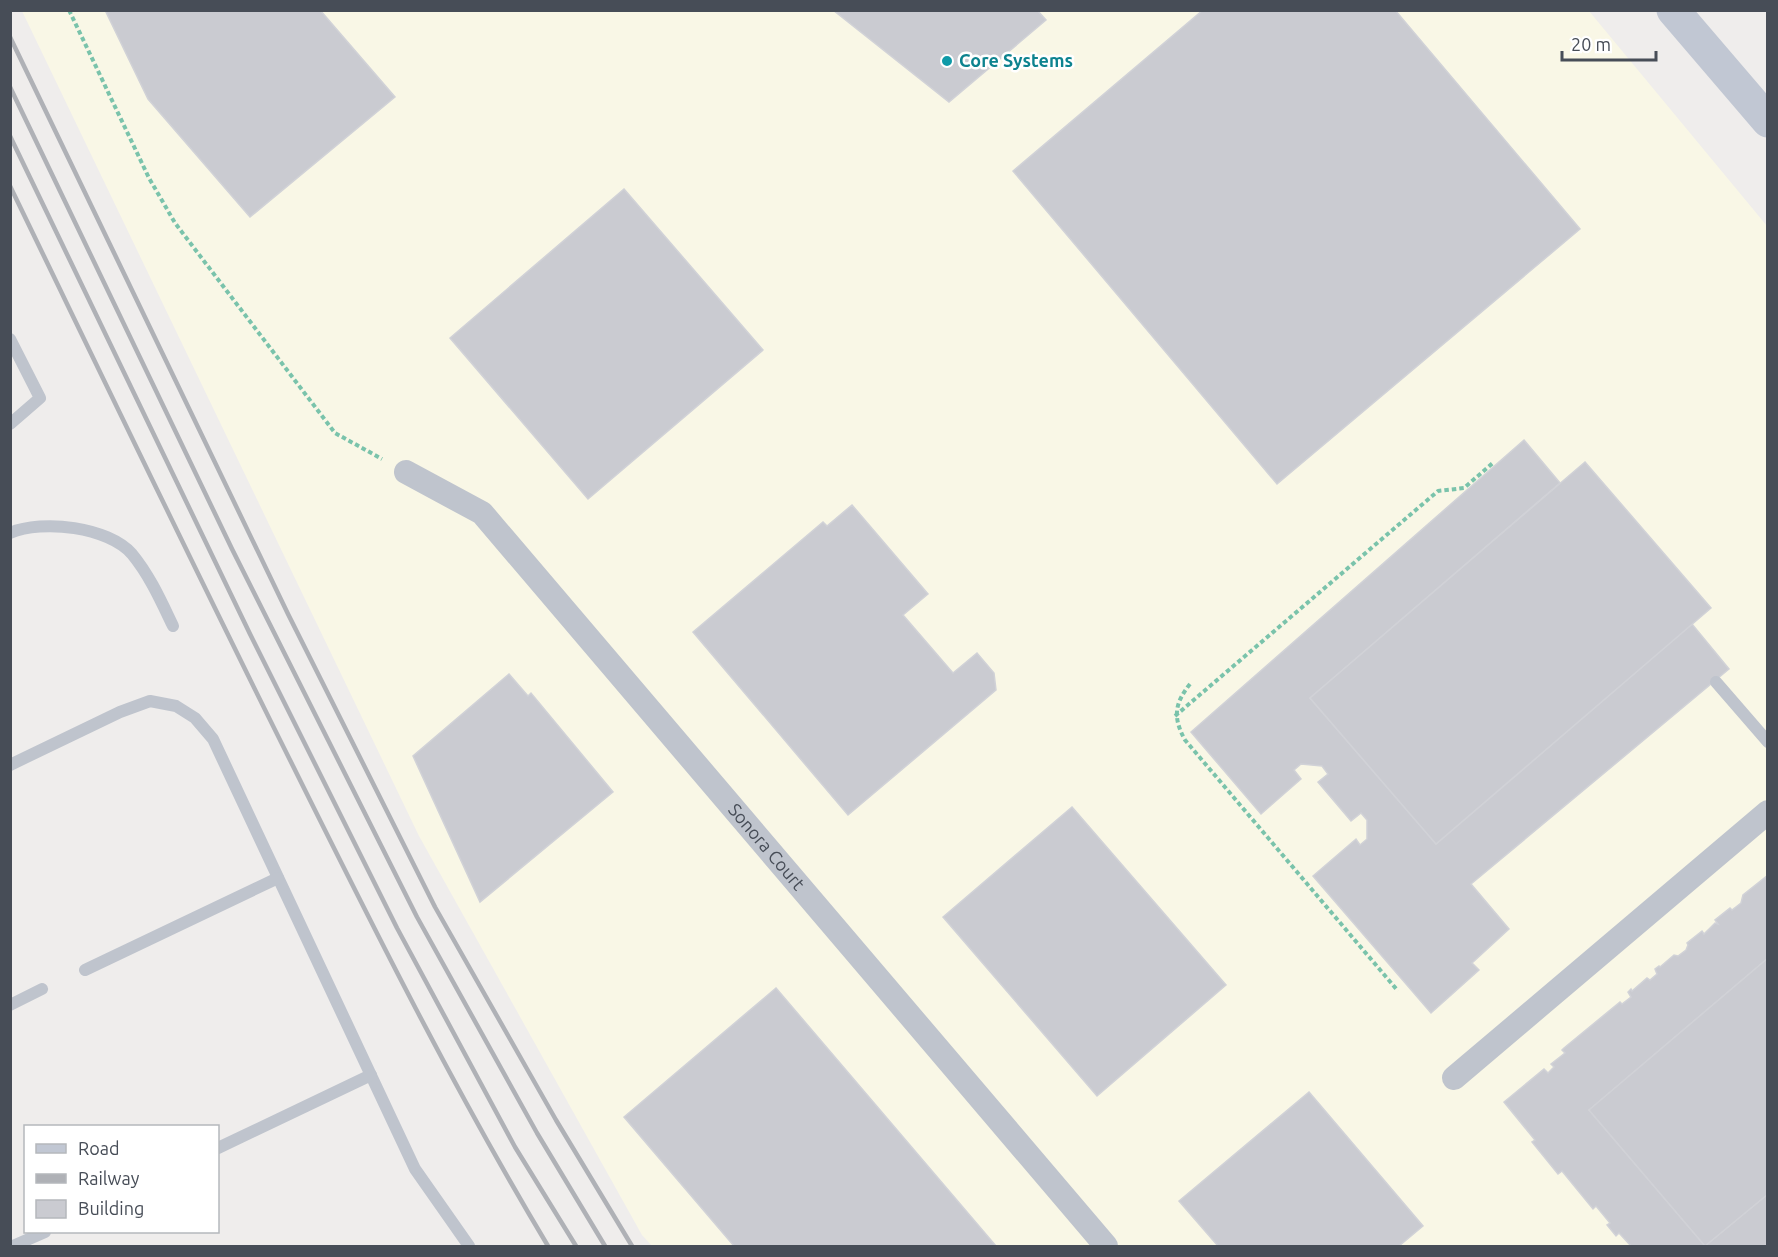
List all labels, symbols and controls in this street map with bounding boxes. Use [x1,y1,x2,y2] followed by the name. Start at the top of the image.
[1562,24,1656,62] scale bar
[1571,34,1611,54] text: 20 m
[959,50,1073,70] place label: Core Systems
[940,54,954,68] marker: Core Systems
[725,799,809,893] street label: Sonora Court
[24,1125,219,1233] legend
[78,1138,120,1158] text: Road
[78,1168,140,1188] text: Railway
[78,1198,144,1218] text: Building

